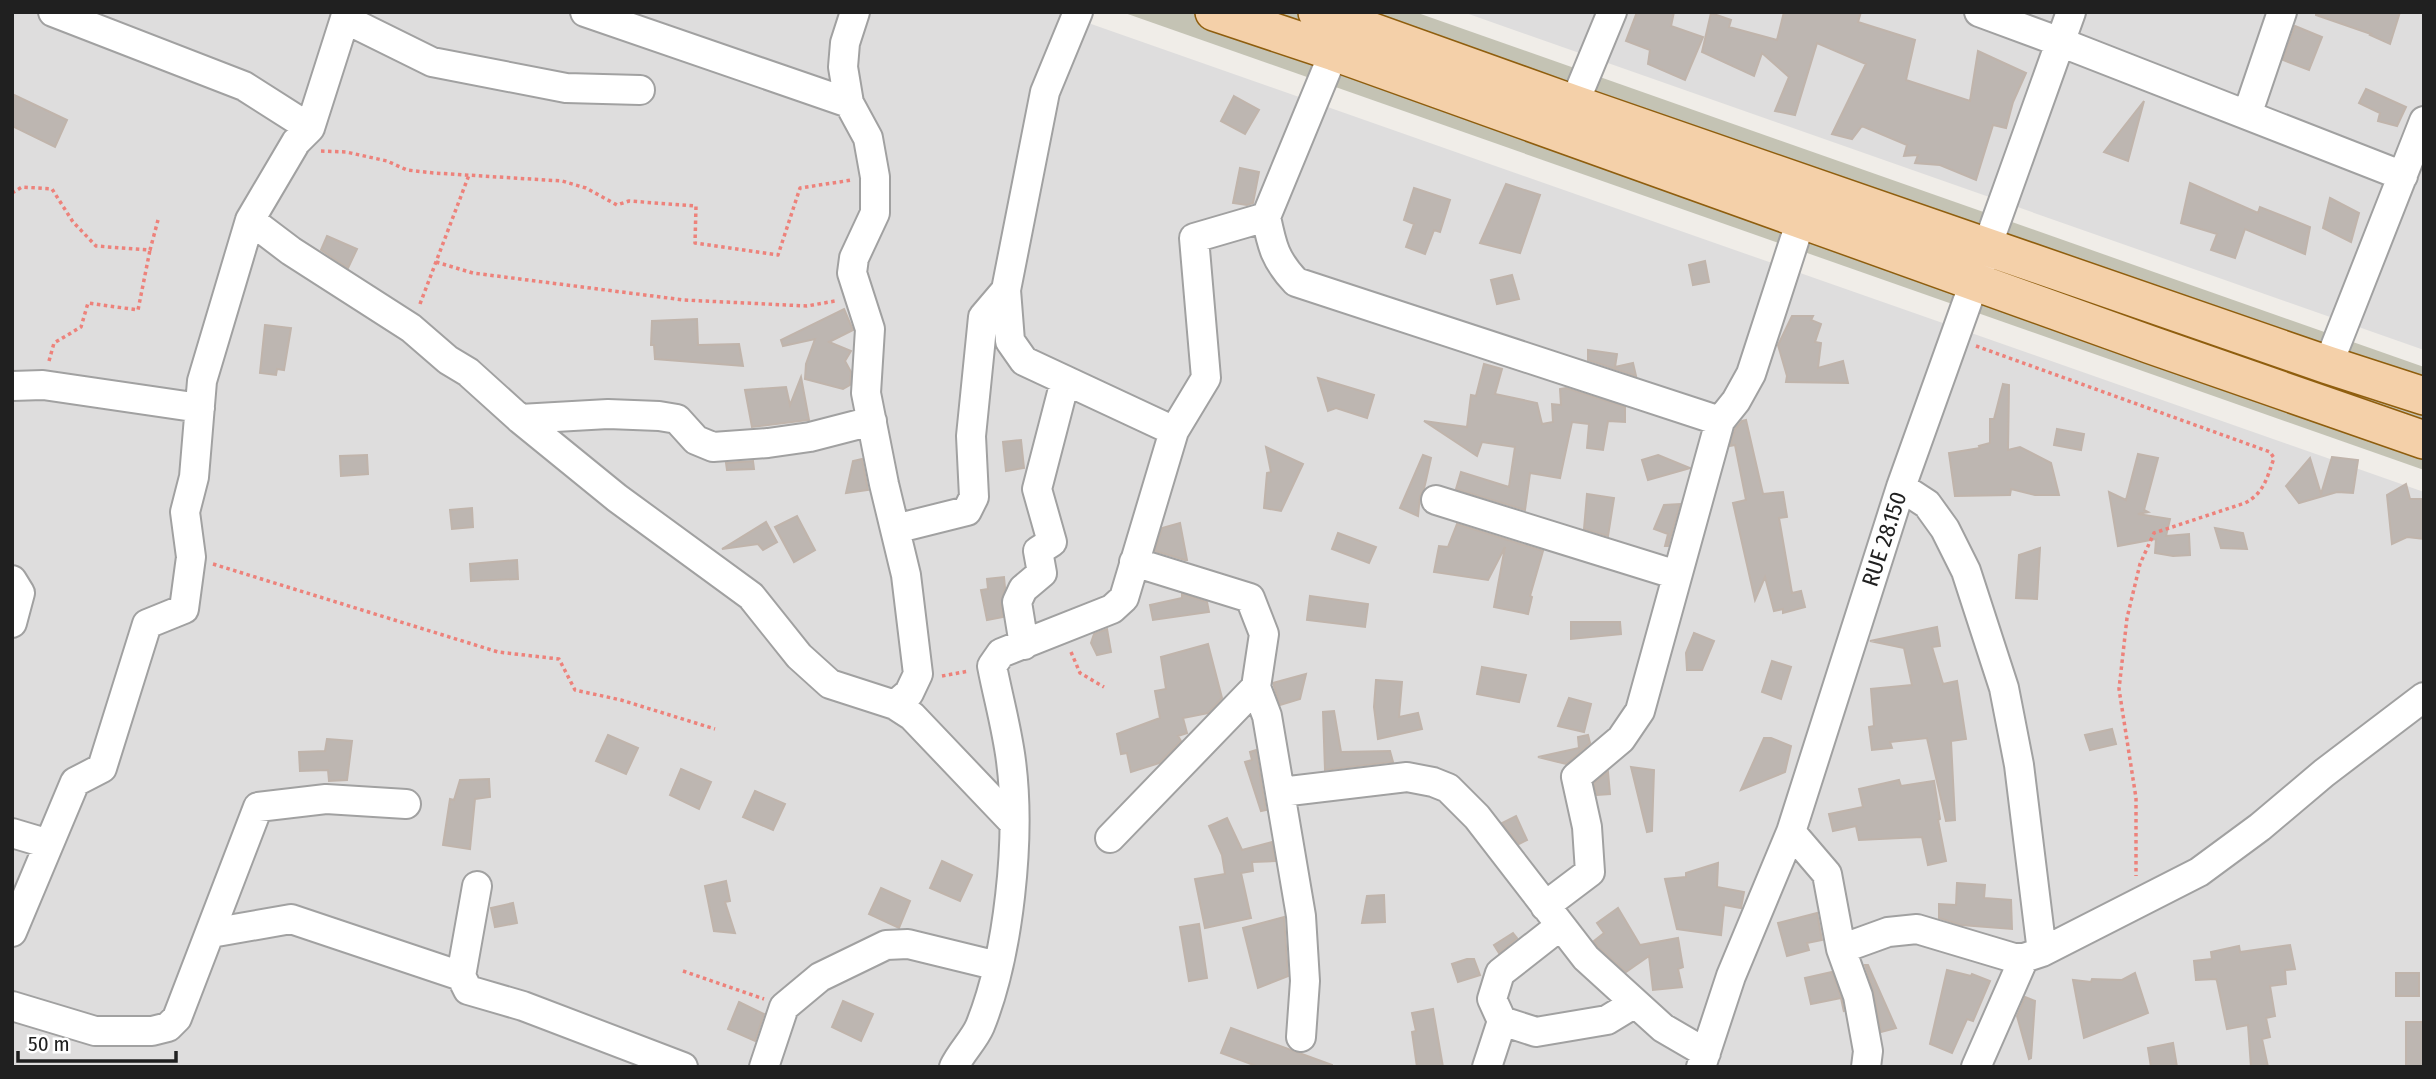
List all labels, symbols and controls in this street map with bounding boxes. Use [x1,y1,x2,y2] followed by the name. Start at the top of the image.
[1856,488,1912,590] street label: RUE 28.150
[18,1020,175,1064] scale bar
[28,1031,70,1057] text: 50 m

